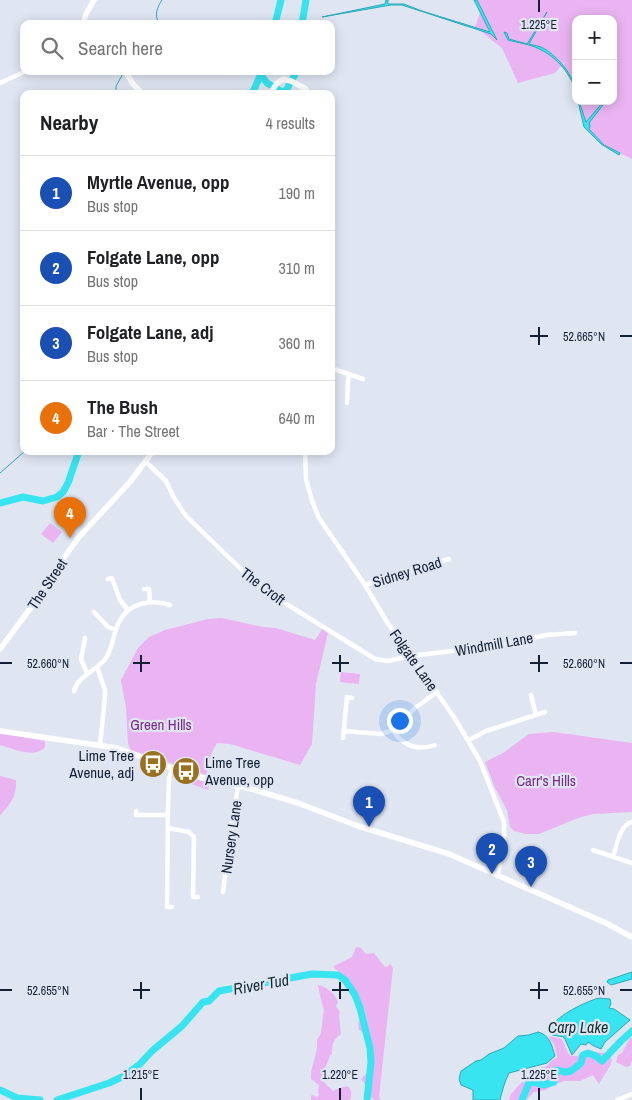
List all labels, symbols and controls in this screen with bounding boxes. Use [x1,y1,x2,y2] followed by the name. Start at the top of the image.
[572,15,617,105] map controls
[572,15,617,60] button: +
[521,17,557,33] text: 1.225°E
[20,20,335,75] search box
[38,34,66,62] icon: search
[78,35,163,61] text: Search here
[572,60,617,105] button: −
[40,108,98,137] text: Nearby
[265,112,315,134] text: 4 results
[87,169,230,195] text: Myrtle Avenue, opp
[52,182,60,204] text: 1
[279,182,315,204] text: 190 m
[87,195,138,217] text: Bus stop
[87,244,220,270] text: Folgate Lane, opp
[52,257,60,279] text: 2
[279,257,315,279] text: 310 m
[87,270,138,292] text: Bus stop
[87,319,214,345] text: Folgate Lane, adj
[563,329,605,345] text: 52.665°N
[52,332,60,354] text: 3
[279,332,315,354] text: 360 m
[87,345,138,367] text: Bus stop
[87,394,158,420] text: The Bush
[52,407,60,429] text: 4
[279,407,315,429] text: 640 m
[87,420,179,442] text: Bar · The Street
[54,497,86,538] pin: 4
[370,552,444,592] street label: Sidney Road
[22,554,72,614] street label: The Street
[236,562,290,610] street label: The Croft
[385,625,443,695] street label: Folgate Lane
[453,627,535,661] street label: Windmill Lane
[27,656,69,672] text: 52.660°N
[563,656,605,672] text: 52.660°N
[387,708,413,734] your location
[130,714,192,735] park label: Green Hills
[68,745,134,783] place label: Lime Tree Avenue, adj
[138,749,168,779] bus stop icon: Lime Tree Avenue, adj
[204,752,274,790] place label: Lime Tree Avenue, opp
[171,756,201,786] bus stop icon: Lime Tree Avenue, opp
[516,770,576,791] park label: Carr's Hills
[353,786,385,827] pin: 1
[215,799,247,875] street label: Nursery Lane
[476,833,508,874] pin: 2
[515,846,547,887] pin: 3
[231,968,291,1000] water label: River Tud
[27,983,69,999] text: 52.655°N
[563,983,605,999] text: 52.655°N
[548,1016,608,1038] water label: Carp Lake
[123,1067,159,1083] text: 1.215°E
[322,1067,358,1083] text: 1.220°E
[521,1067,557,1083] text: 1.225°E

